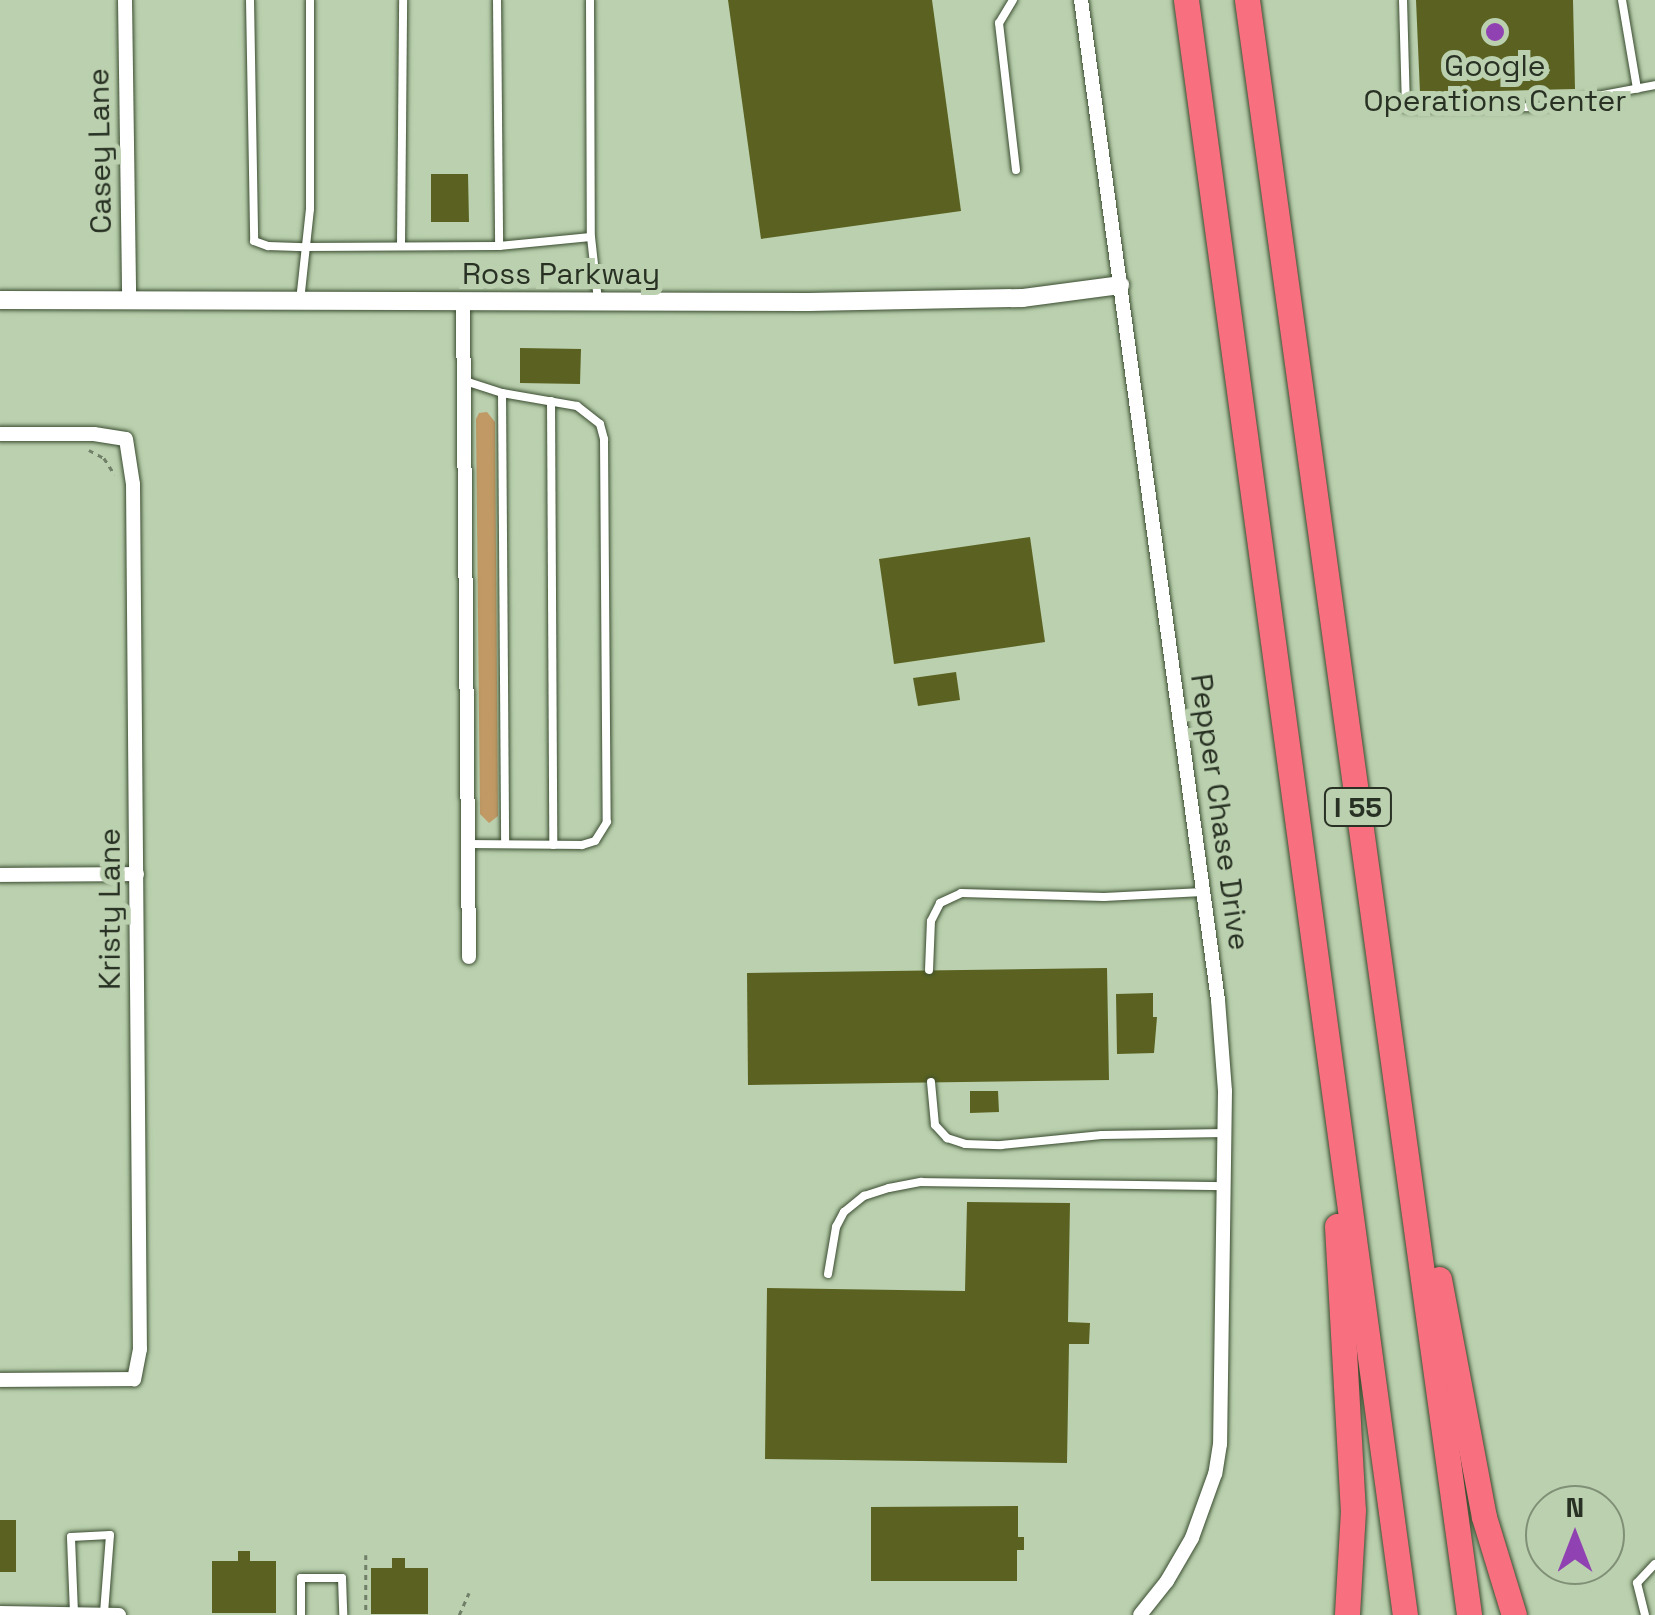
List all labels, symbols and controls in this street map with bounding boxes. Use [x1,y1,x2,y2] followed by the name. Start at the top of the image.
[1484,21,1506,43] marker: Google Operations Center
[1363,48,1627,118] place label: Google Operations Center
[81,68,119,234] street label: Casey Lane
[462,256,660,292] street label: Ross Parkway
[1183,672,1257,952] street label: Pepper Chase Drive
[1323,784,1393,830] road number: I 55
[92,828,128,990] street label: Kristy Lane
[1525,1485,1625,1585] north arrow
[1566,1489,1584,1525] text: N

